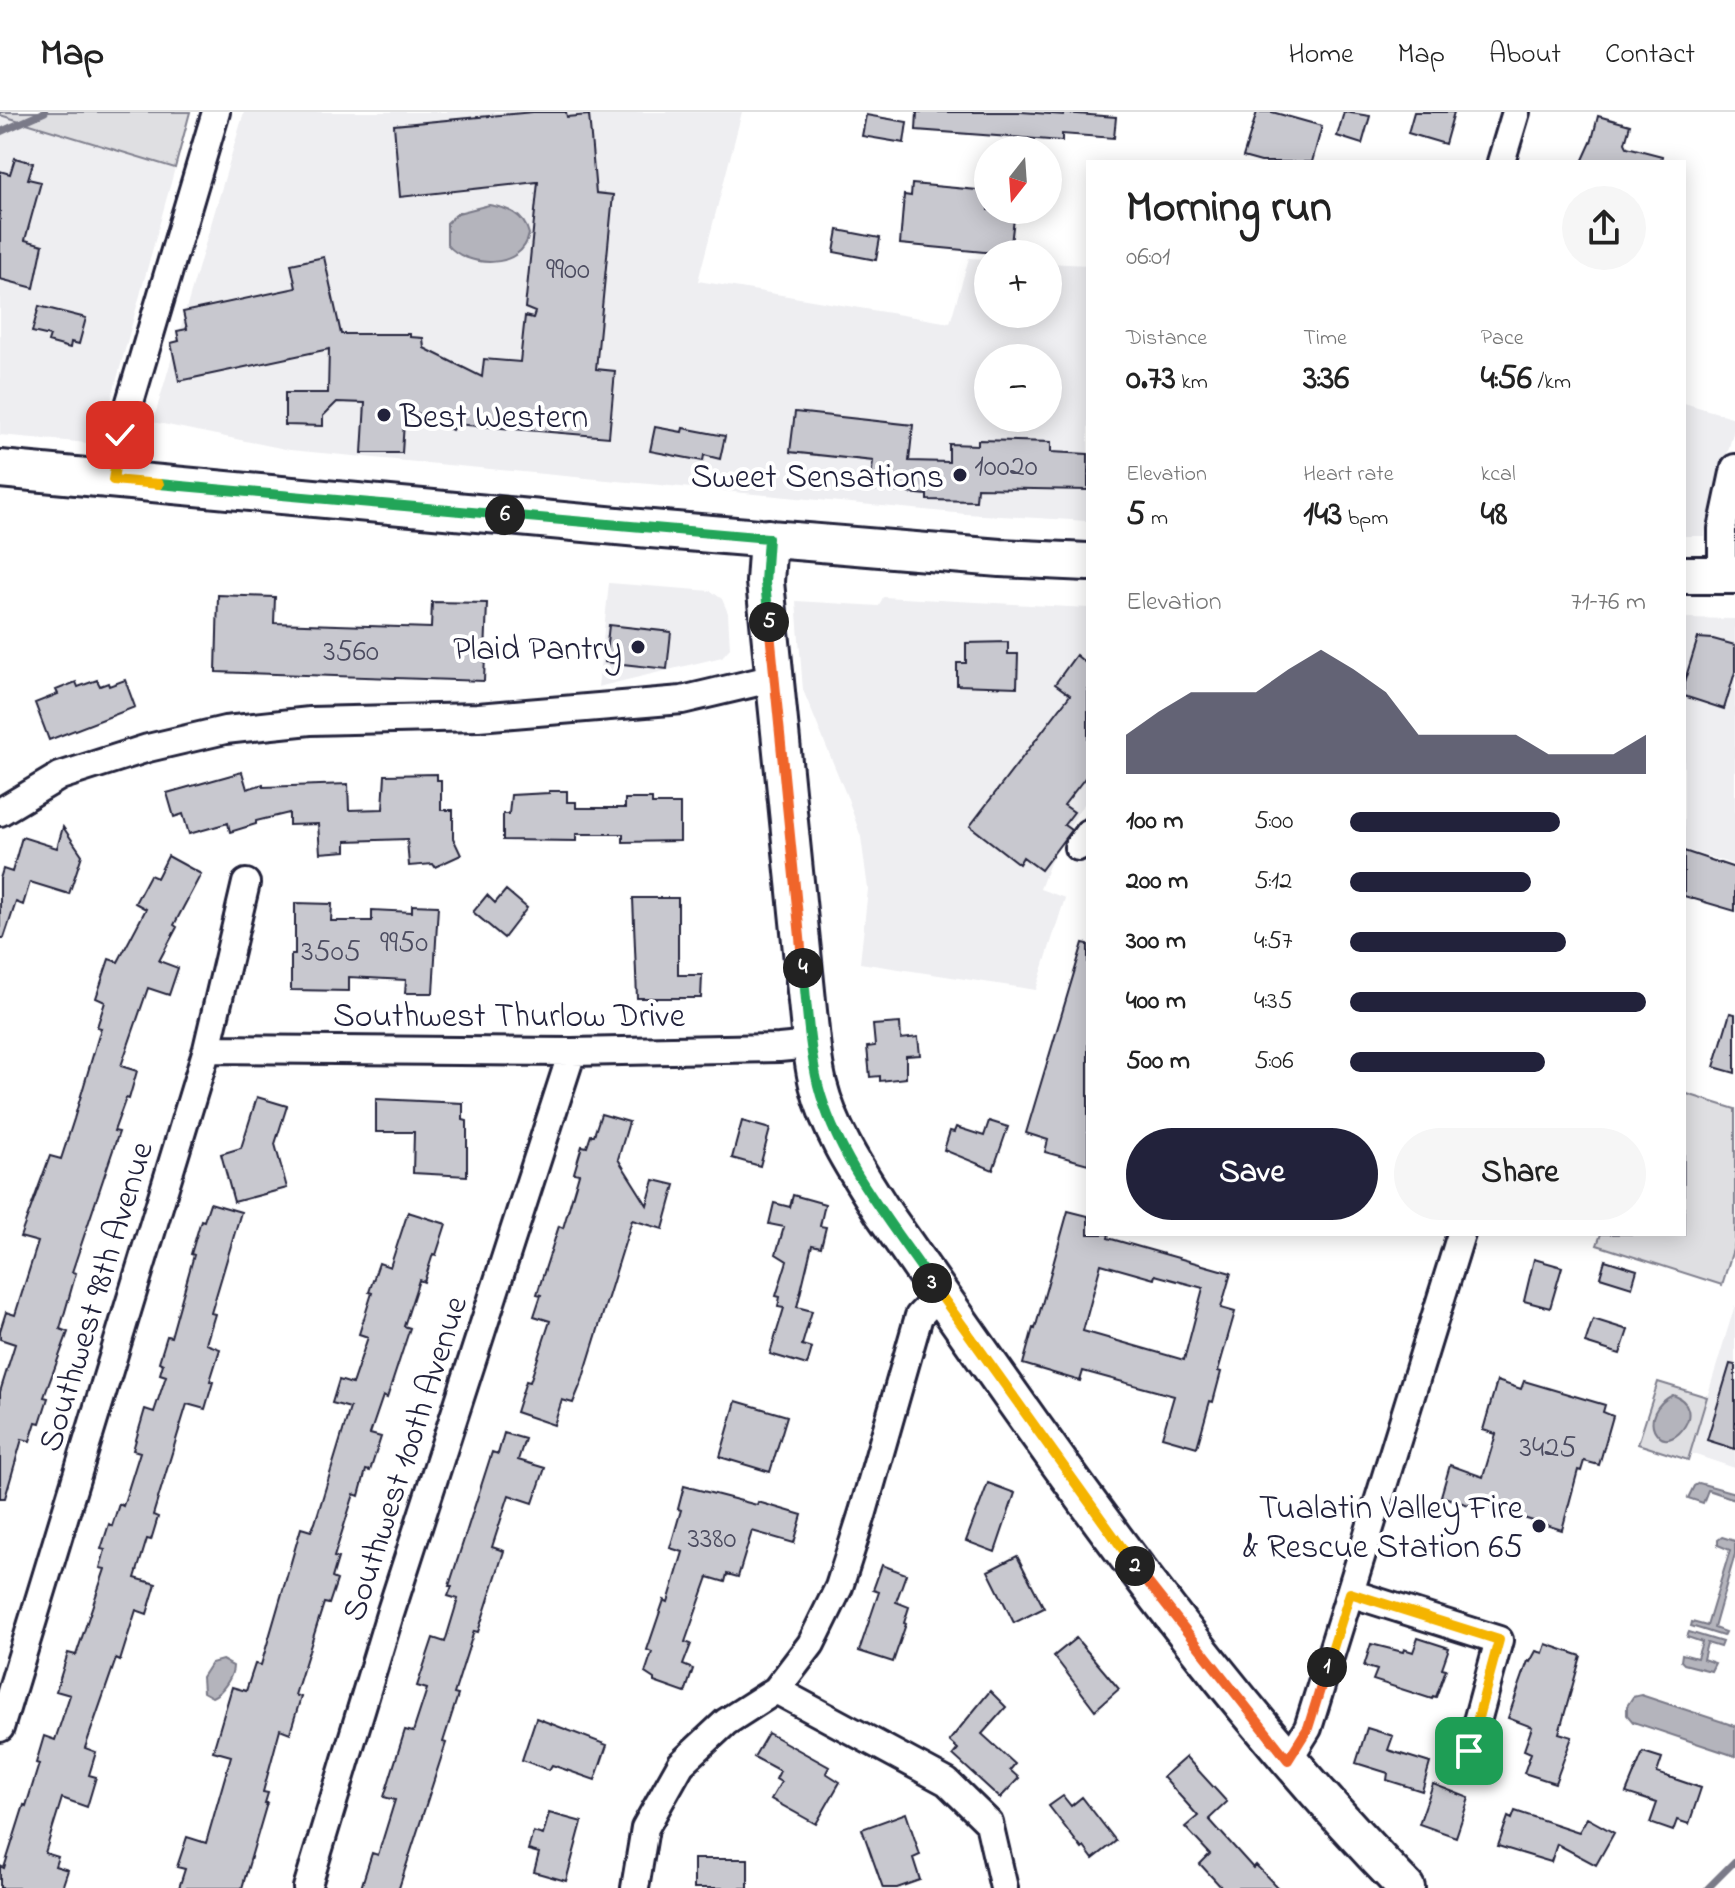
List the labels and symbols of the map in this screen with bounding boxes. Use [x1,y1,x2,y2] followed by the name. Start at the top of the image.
[974,136,1062,224] north arrow
[546,249,590,293] house number: 9900
[399,394,588,444] place label: Best Western
[86,401,154,469] pin
[375,406,393,424] marker: Best Western
[974,446,1038,490] house number: 10020
[691,454,944,504] place label: Sweet Sensations
[951,466,969,484] marker: Sweet Sensations
[485,495,525,535] pin: 6
[749,602,789,642] pin: 5
[453,626,622,676] place label: Plaid Pantry
[323,631,379,675] house number: 3560
[629,638,647,656] marker: Plaid Pantry
[380,922,428,966] house number: 9950
[301,931,361,975] house number: 3505
[783,948,823,988] pin: 4
[333,993,686,1043] street label: Southwest Thurlow Drive
[27,1135,169,1458] street label: Southwest 98th Avenue
[912,1263,952,1303] pin: 3
[331,1290,483,1628] street label: Southwest 100th Avenue
[1520,1427,1576,1471] house number: 3425
[1243,1485,1524,1574] place label: Tualatin Valley Fire & Rescue Station 65
[1530,1517,1548,1535] marker: Tualatin Valley Fire & Rescue Station 65
[688,1518,737,1562] house number: 3380
[1115,1546,1155,1586] pin: 2
[1307,1647,1347,1687] pin: 1
[1435,1717,1503,1785] pin

